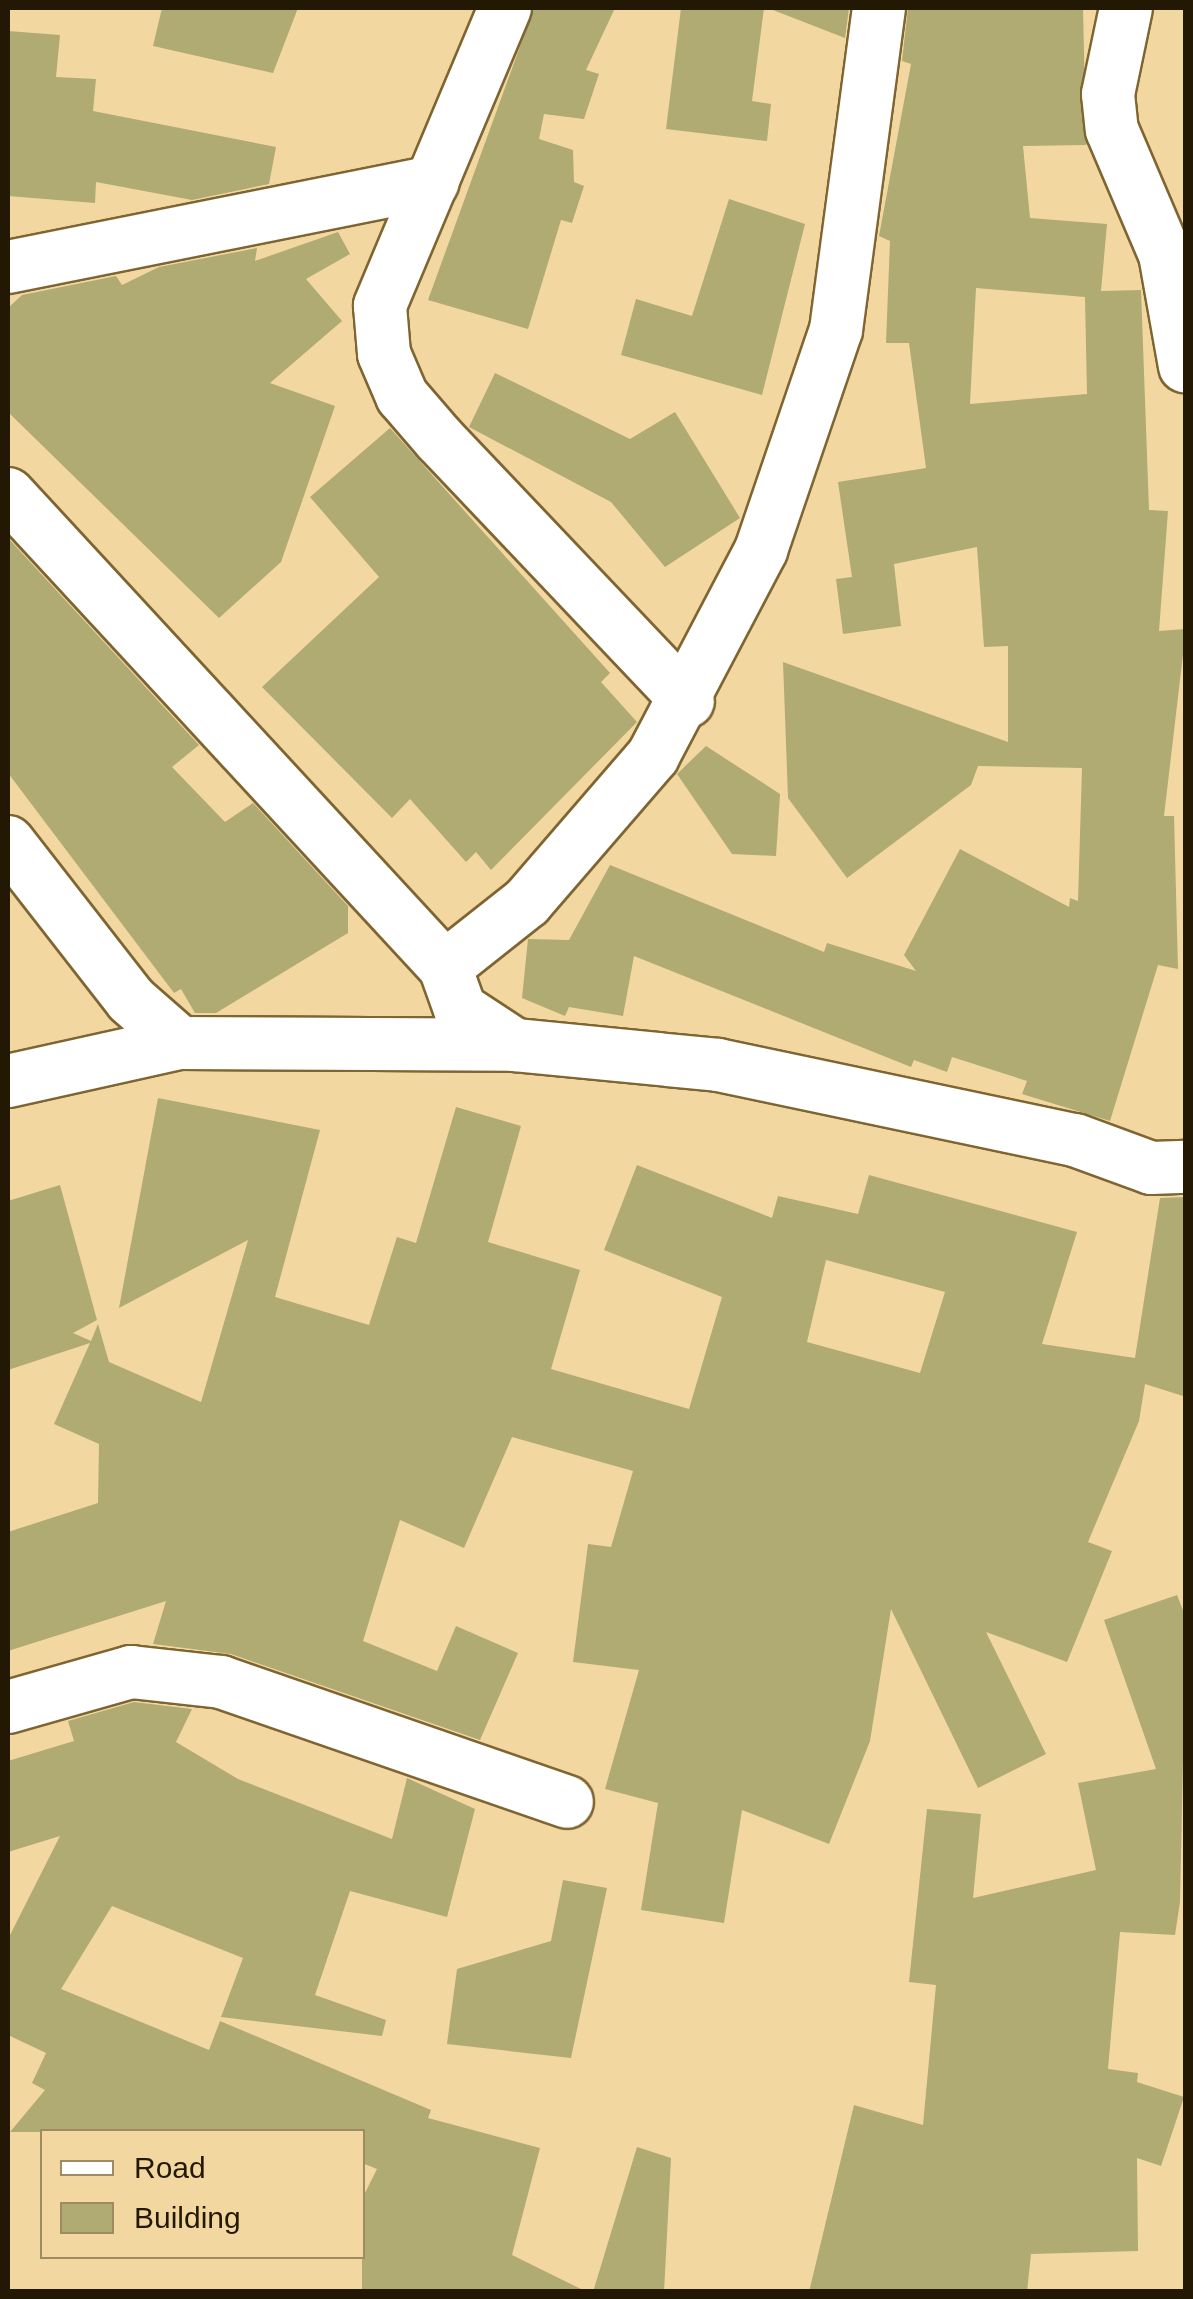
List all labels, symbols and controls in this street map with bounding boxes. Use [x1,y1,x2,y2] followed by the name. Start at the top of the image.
[40,2129,365,2259] legend
[134,2151,206,2184] text: Road
[134,2201,241,2234] text: Building

